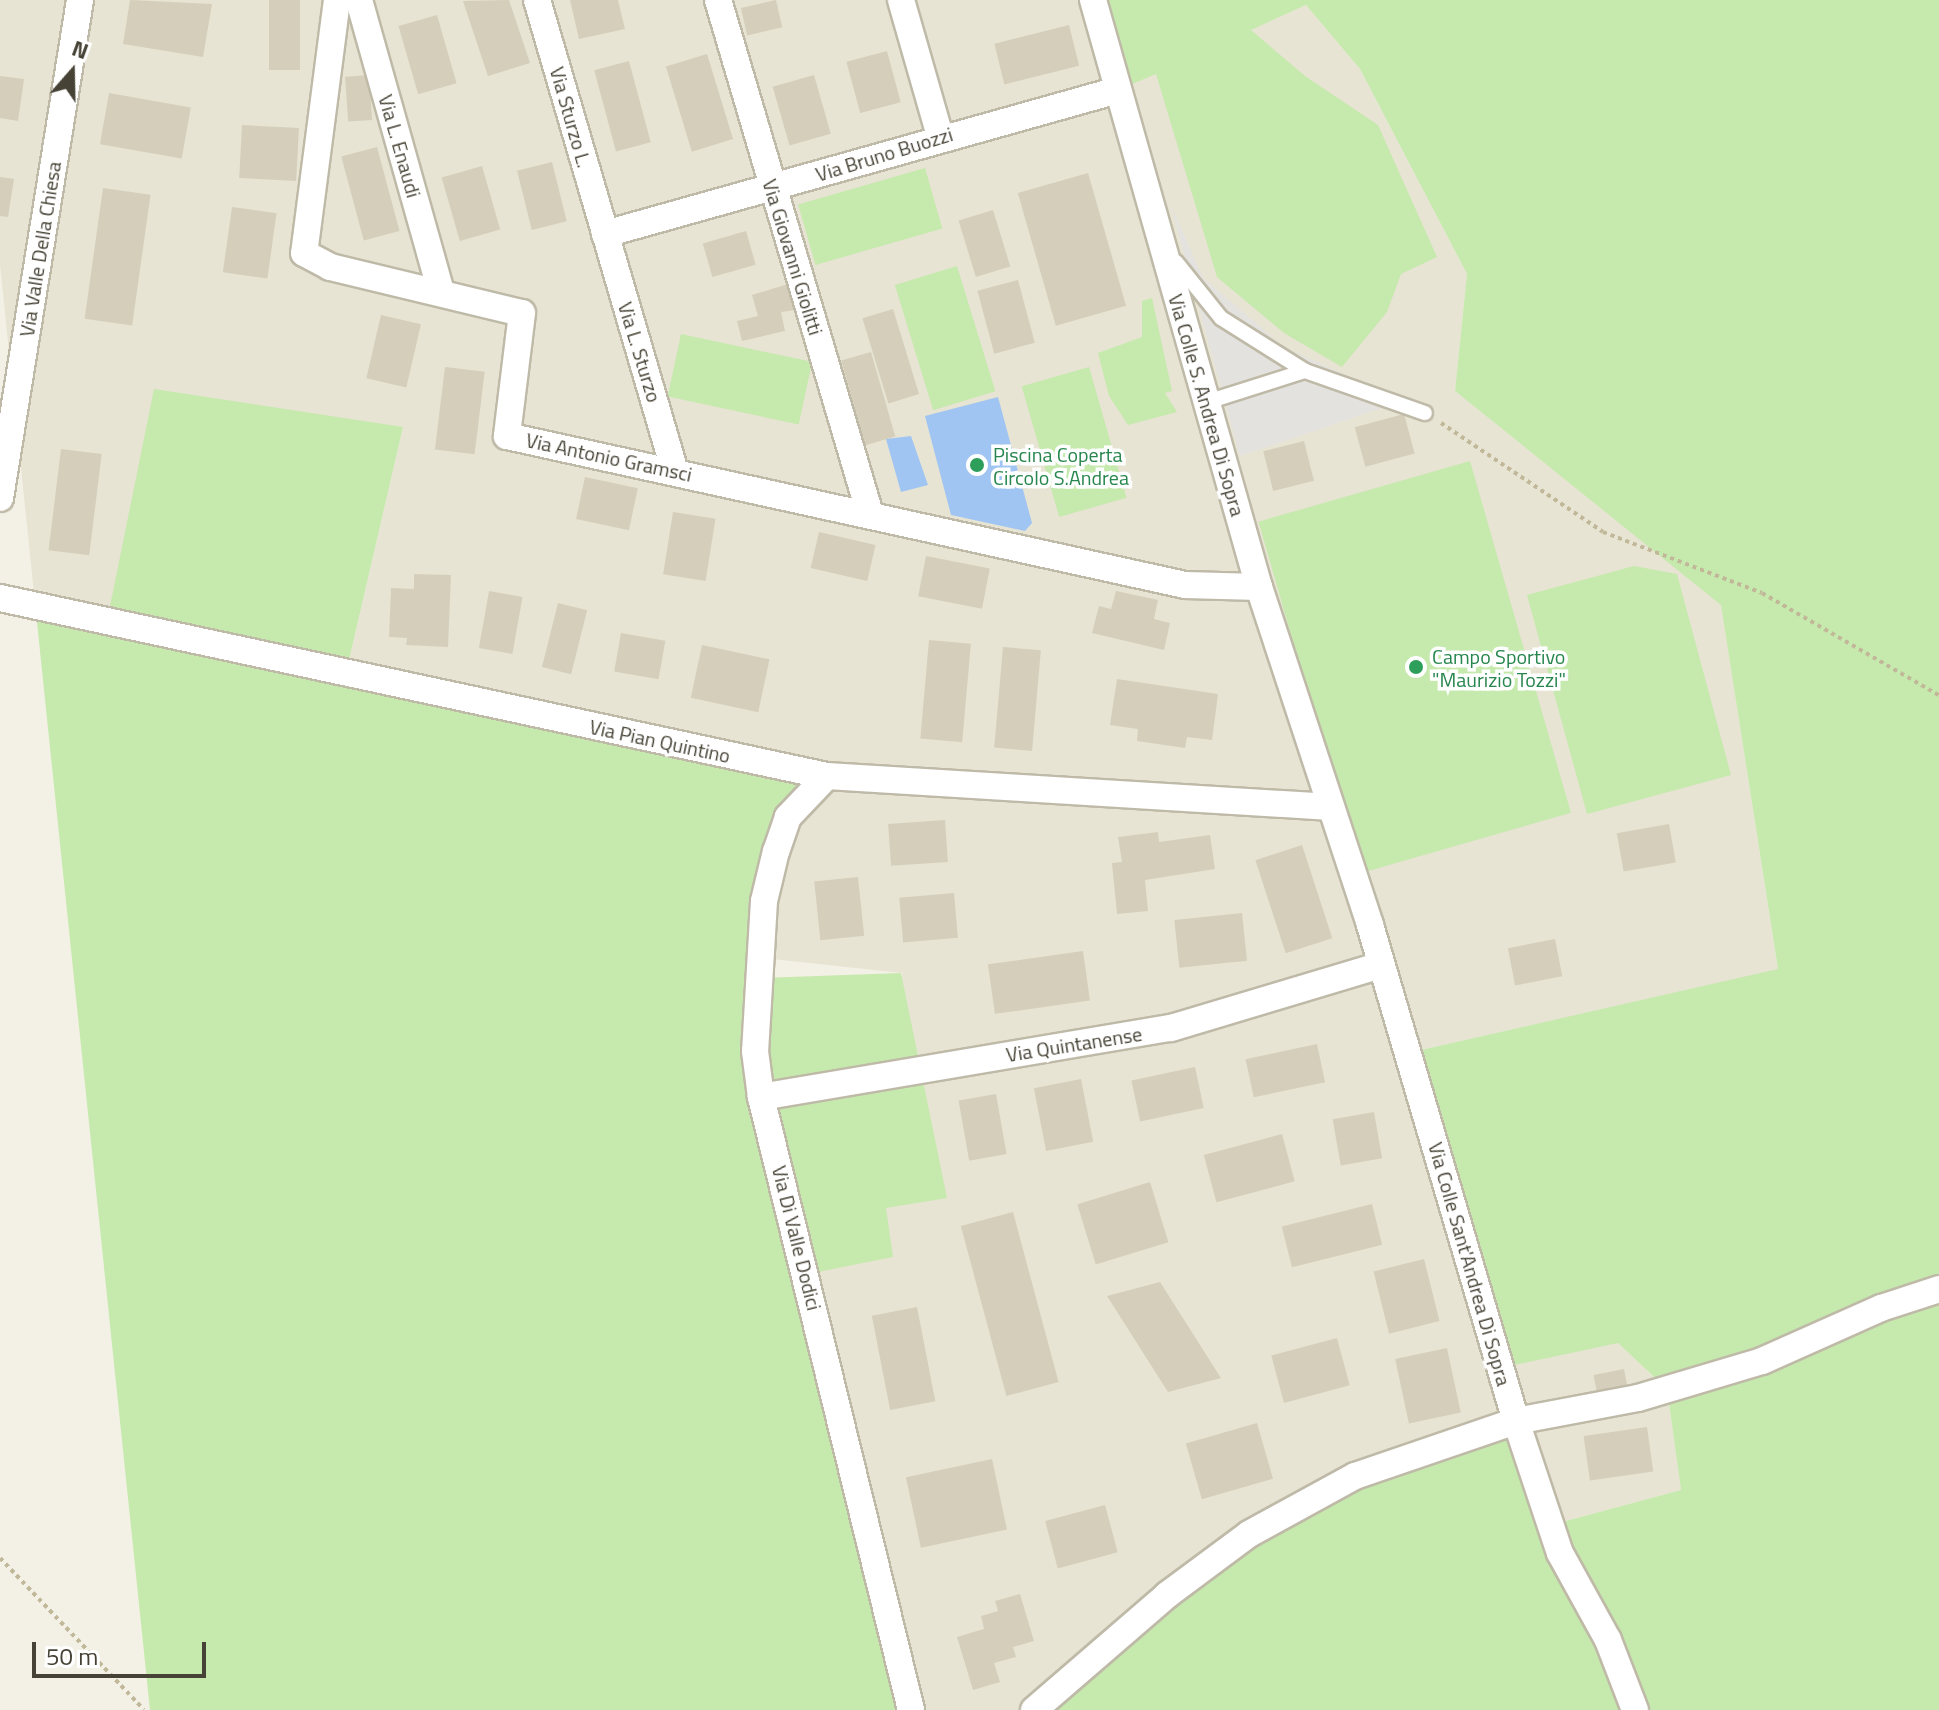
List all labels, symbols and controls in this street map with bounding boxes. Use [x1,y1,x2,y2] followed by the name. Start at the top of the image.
[67,31,93,68] text: N
[32,32,112,112] north arrow
[545,64,597,170] street label: Via Sturzo L.
[374,92,426,200] street label: Via L. Enaudi
[813,122,955,186] street label: Via Bruno Buozzi
[14,160,66,338] street label: Via Valle Della Chiesa
[758,176,828,338] street label: Via Giovanni Giolitti
[1164,291,1250,519] street label: Via Colle S. Andrea Di Sopra
[613,299,667,405] street label: Via L. Sturzo
[524,428,694,486] street label: Via Antonio Gramsci
[993,442,1129,489] place label: Piscina Coperta Circolo S.Andrea
[968,456,986,474] marker: Piscina Coperta Circolo S.Andrea
[1432,644,1566,691] place label: Campo Sportivo "Maurizio Tozzi"
[1407,658,1425,676] marker: Campo Sportivo "Maurizio Tozzi"
[587,714,733,768] street label: Via Pian Quintino
[1004,1021,1144,1067] street label: Via Quintanense
[1424,1139,1516,1389] street label: Via Colle Sant'Andrea Di Sopra
[767,1163,827,1313] street label: Via Di Valle Dodici
[36,1626,210,1676] scale bar
[46,1638,98,1674] text: 50 m

